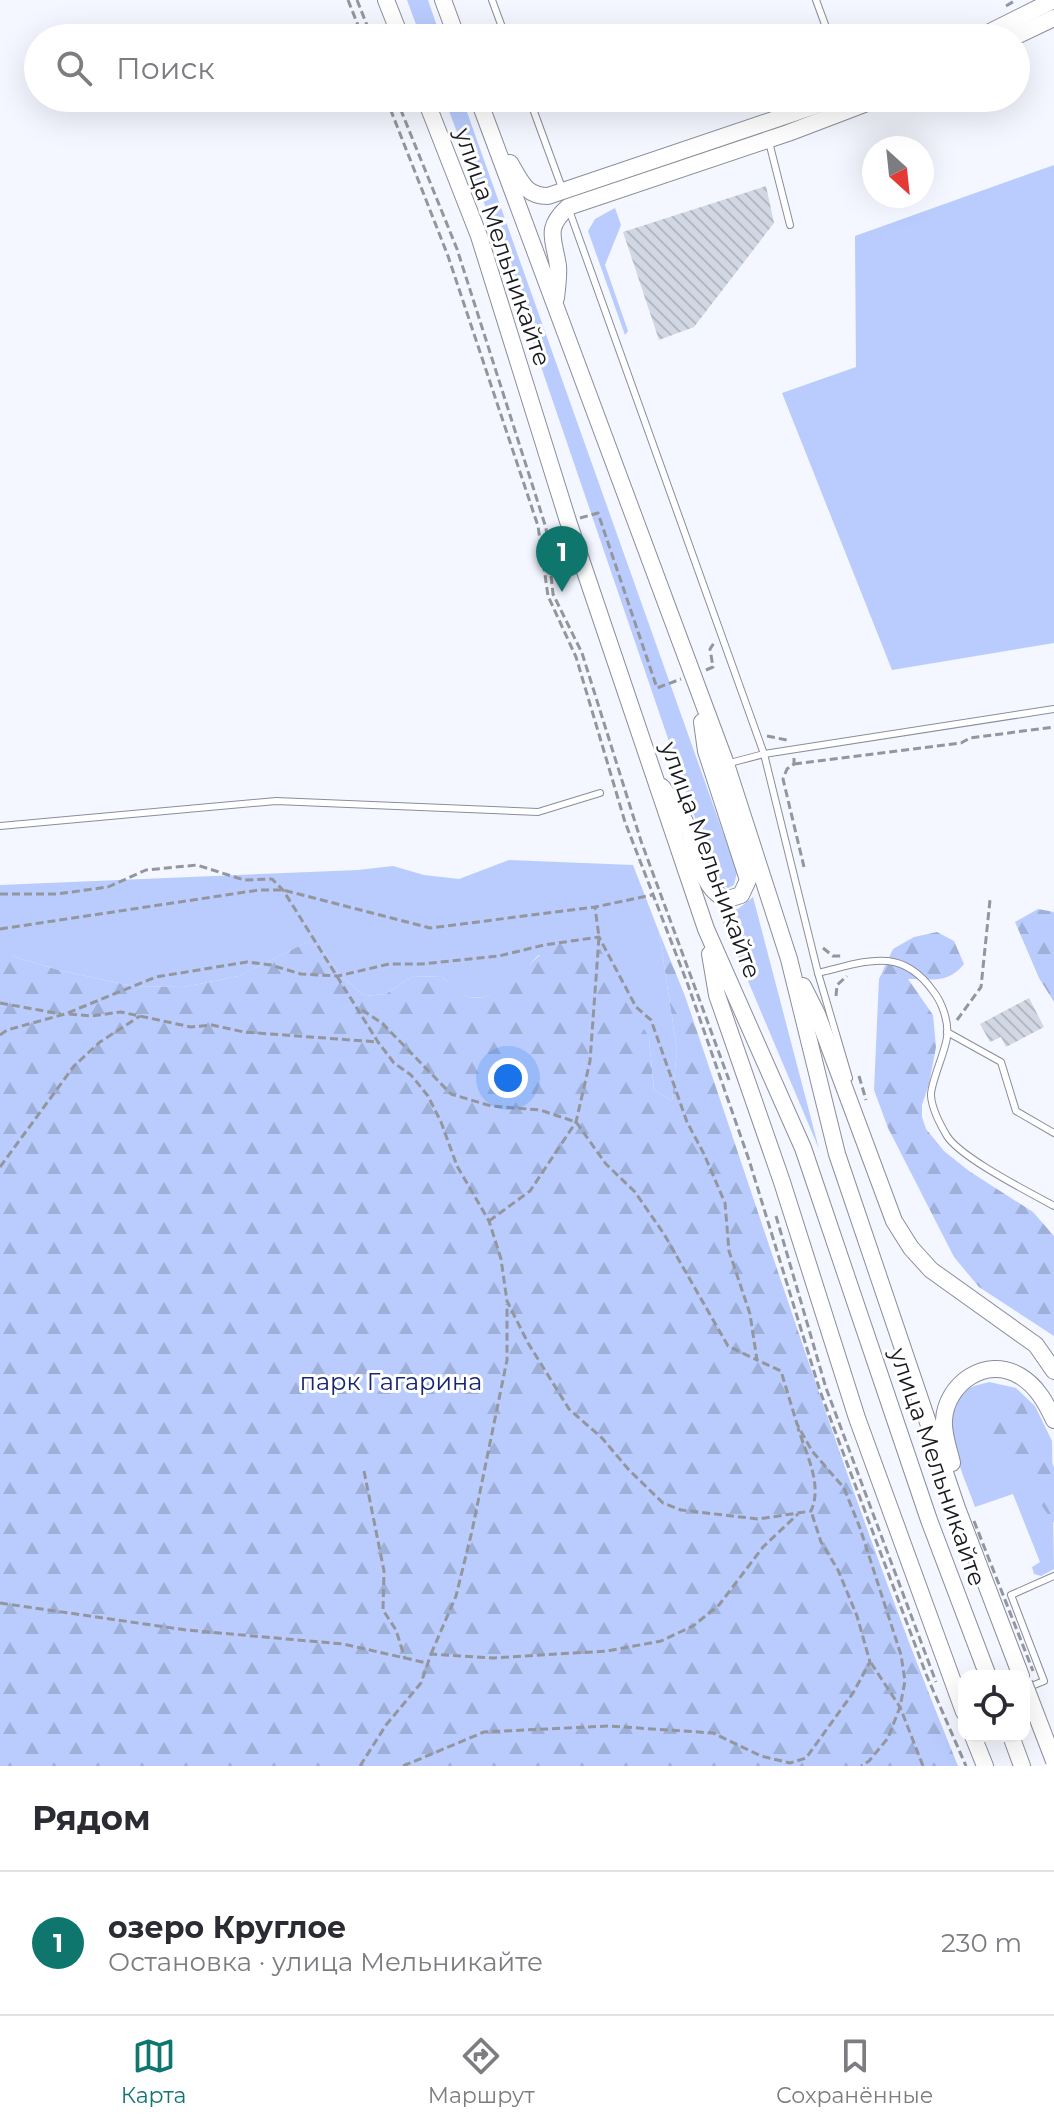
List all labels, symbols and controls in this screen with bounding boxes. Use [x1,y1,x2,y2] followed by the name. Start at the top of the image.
[24,24,1030,112] search box
[52,46,96,90] icon: search
[116,50,215,87] text: Поиск
[448,123,557,370] street label: улица Мельникайте
[862,136,934,208] north arrow
[536,526,588,592] pin: 1
[654,737,767,982] street label: улица Мельникайте
[488,1058,528,1098] your location
[883,1343,992,1590] street label: улица Мельникайте
[300,1367,482,1396] park label: парк Гагарина
[958,1670,1030,1742] map controls
[958,1670,1030,1742] button: locate
[32,1797,151,1839] text: Рядом
[108,1909,346,1946] text: озеро Круглое
[53,1927,63,1959] text: 1
[941,1927,1022,1959] text: 230 m
[108,1946,543,1978] text: Остановка · улица Мельникайте
[121,2034,186,2109] tab: Карта
[428,2034,535,2109] tab: Маршрут
[776,2034,933,2109] tab: Сохранённые

